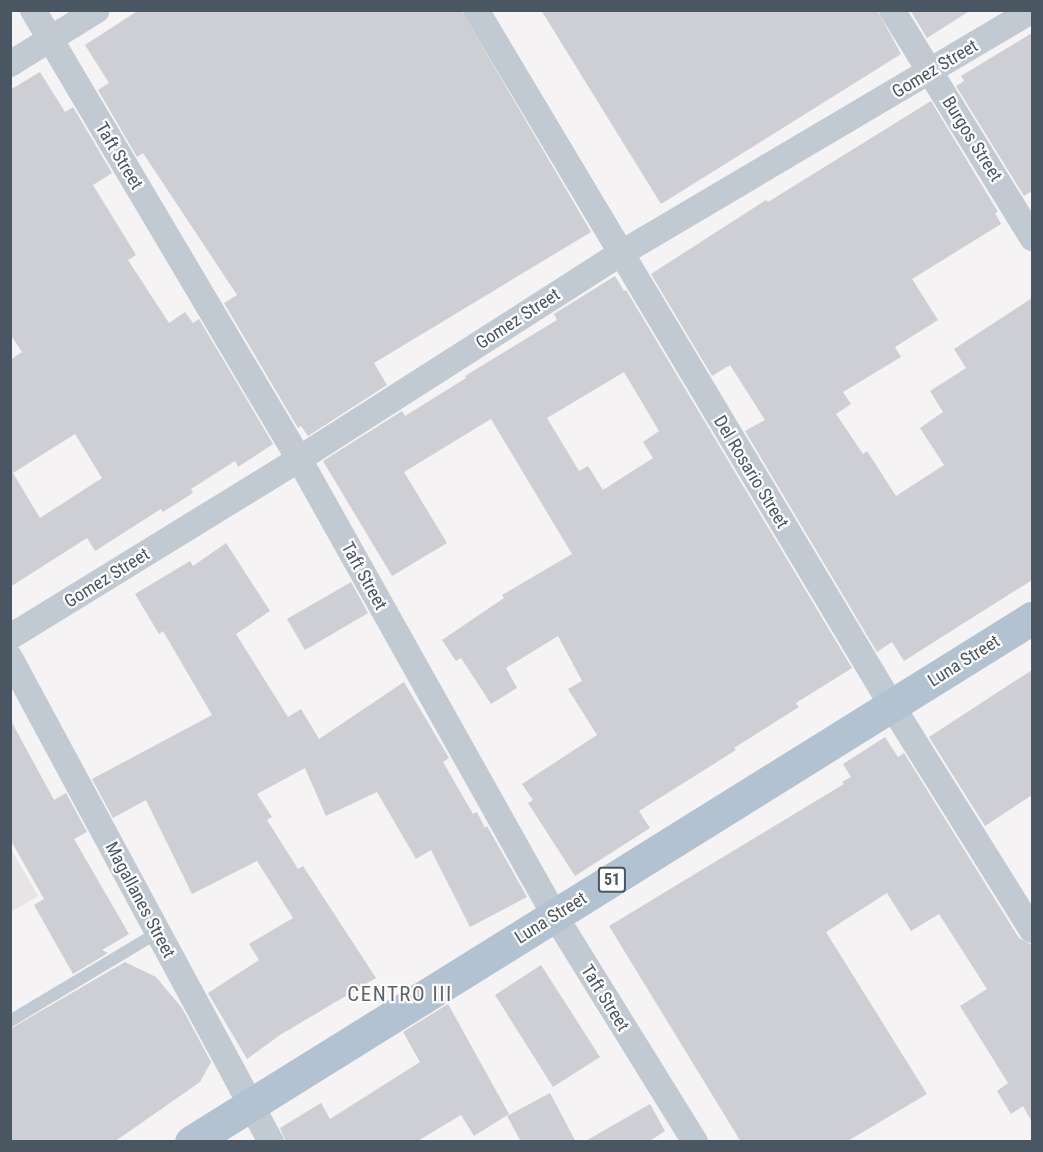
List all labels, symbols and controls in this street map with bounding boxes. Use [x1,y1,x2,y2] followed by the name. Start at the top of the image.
[888,35,982,103] street label: Gomez Street
[937,92,1007,186] street label: Burgos Street
[91,119,147,193] street label: Taft Street
[472,284,564,354] street label: Gomez Street
[709,412,793,532] street label: Del Rosario Street
[337,538,391,614] street label: Taft Street
[61,543,153,613] street label: Gomez Street
[924,631,1004,691] street label: Luna Street
[100,838,180,962] street label: Magallanes Street
[597,867,627,893] road number: 51
[511,888,591,948] street label: Luna Street
[576,961,634,1035] street label: Taft Street
[347,981,453,1007] district label: CENTRO III

